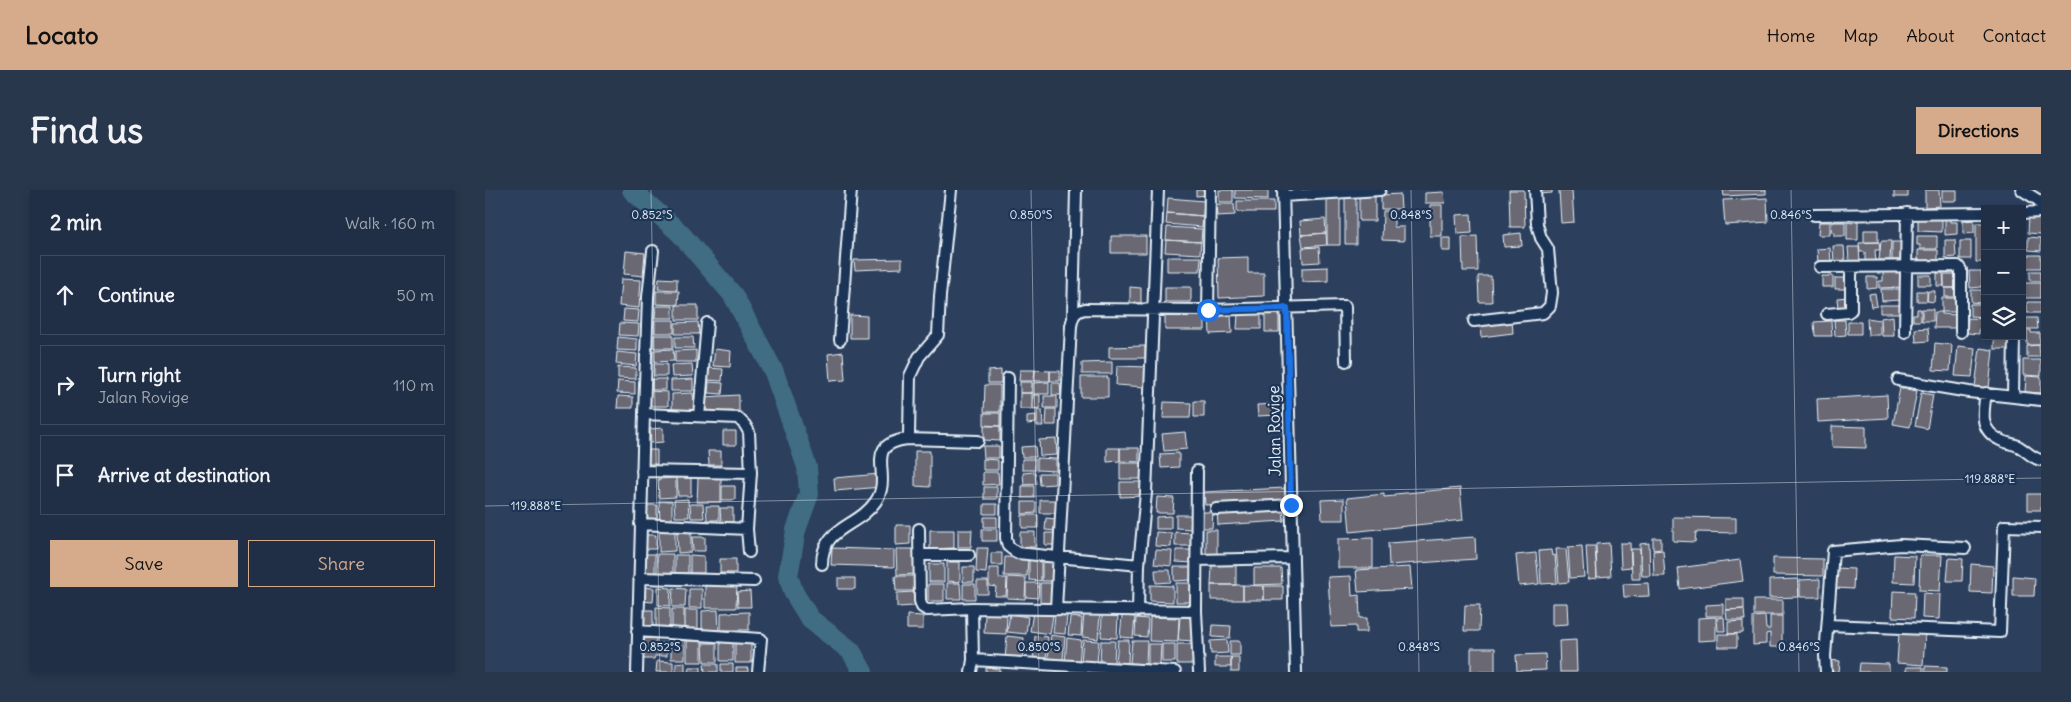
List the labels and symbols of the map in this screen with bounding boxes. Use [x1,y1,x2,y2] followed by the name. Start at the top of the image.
[631,207,673,222] text: 0.852°S
[1010,207,1053,222] text: 0.850°S
[1390,207,1432,222] text: 0.848°S
[1770,207,1812,222] text: 0.846°S
[1197,299,1220,322] route start
[1263,385,1285,477] street label: Jalan Rovige
[1965,471,2015,486] text: 119.888°E
[1280,494,1303,517] route end
[511,498,561,513] text: 119.888°E
[639,639,681,654] text: 0.852°S
[1018,639,1061,654] text: 0.850°S
[1398,639,1440,654] text: 0.848°S
[1778,639,1820,654] text: 0.846°S

